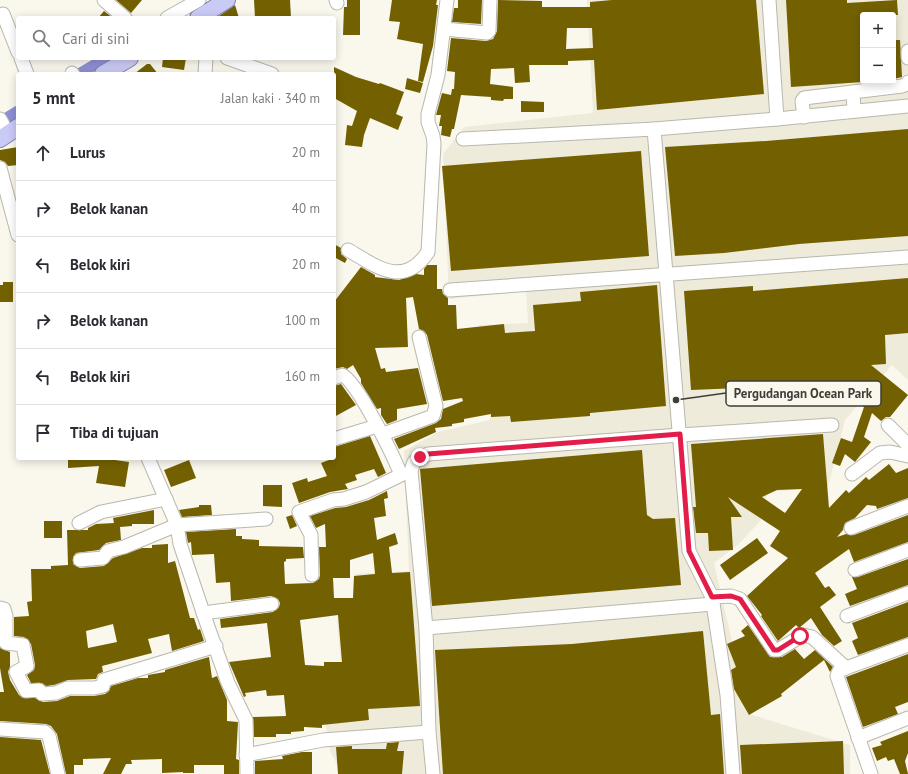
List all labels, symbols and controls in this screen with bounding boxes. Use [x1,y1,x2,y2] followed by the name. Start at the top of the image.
[860,12,896,84] map controls
[860,12,896,48] button: +
[16,16,336,60] search box
[30,27,52,49] icon: search
[62,29,130,48] text: Cari di sini
[860,48,896,84] button: −
[32,87,75,109] text: 5 mnt
[221,90,320,107] text: Jalan kaki · 340 m
[32,142,54,164] icon: ahead
[70,143,105,162] text: Lurus
[292,144,320,161] text: 20 m
[32,198,54,220] icon: right
[70,199,148,218] text: Belok kanan
[292,200,320,217] text: 40 m
[32,254,54,276] icon: left
[70,255,130,274] text: Belok kiri
[292,256,320,273] text: 20 m
[32,310,54,332] icon: right
[70,311,148,330] text: Belok kanan
[285,312,320,329] text: 100 m
[32,366,54,388] icon: left
[70,367,130,386] text: Belok kiri
[285,368,320,385] text: 160 m
[726,381,881,406] callout: Pergudangan Ocean Park
[734,385,873,402] text: Pergudangan Ocean Park
[32,422,54,444] icon: arrive
[70,423,159,442] text: Tiba di tujuan
[411,448,429,466] route end
[791,627,809,645] route start

